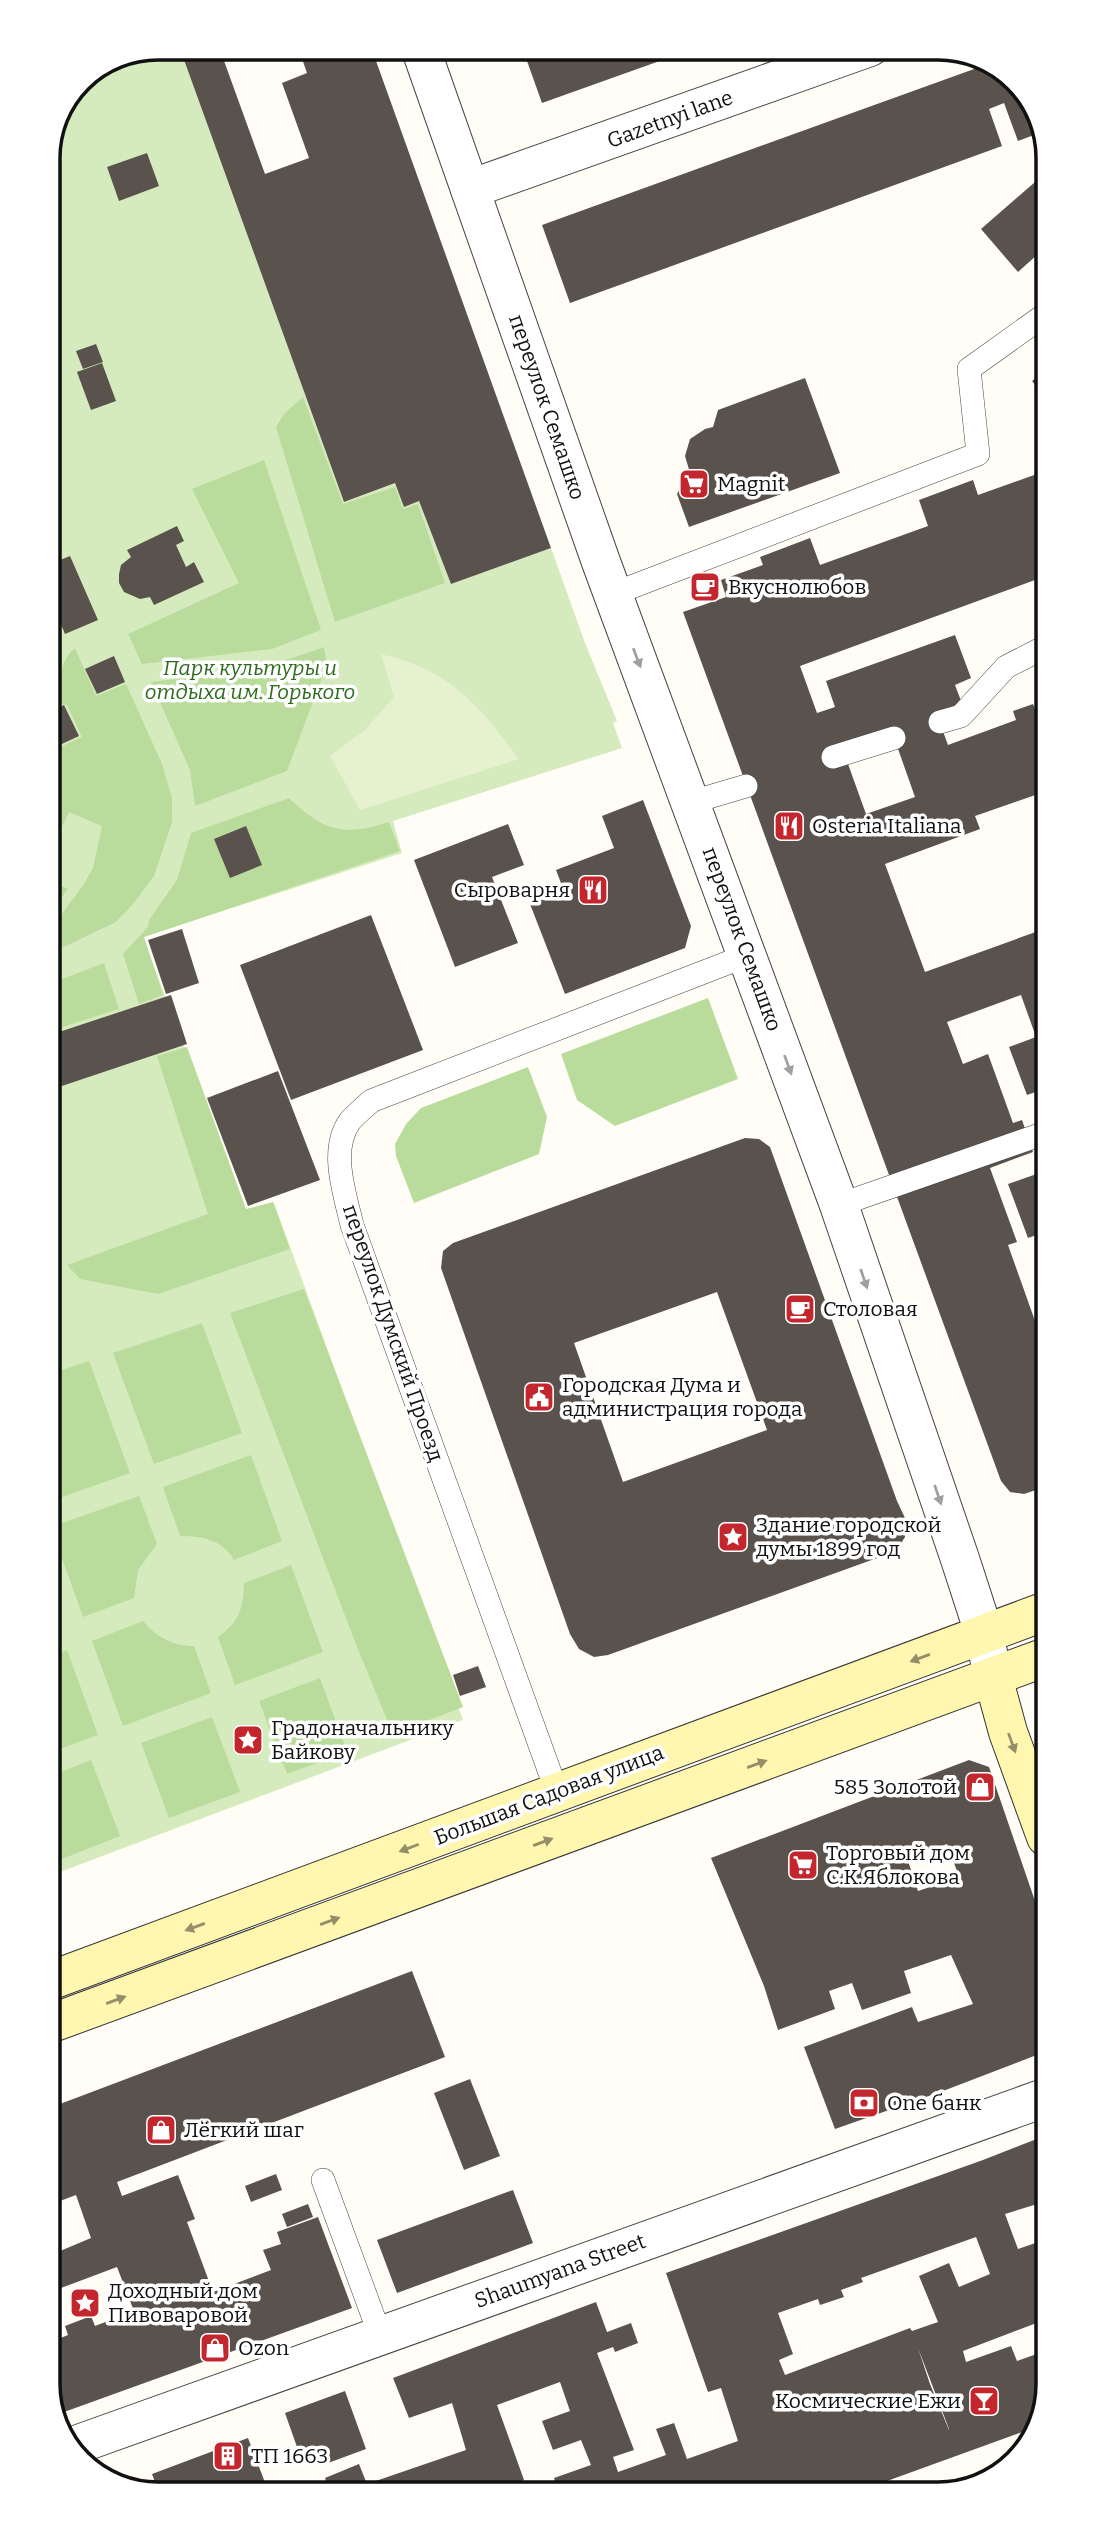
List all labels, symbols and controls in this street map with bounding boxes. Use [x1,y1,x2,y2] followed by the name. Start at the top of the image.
[604,84,736,154] street label: Gazetnyi lane
[503,311,591,503] street label: переулок Семашко
[677,467,711,501] supermarket icon: Magnit
[717,471,786,497] place label: Magnit
[688,570,722,604] cafe icon: Вкуснолюбов
[728,574,866,600] place label: Вкуснолюбов
[632,647,643,668] one-way arrow
[145,655,355,705] park label: Парк культуры и отдыха им. Горького
[772,809,806,843] restaurant icon: Osteria Italiana
[812,813,962,839] place label: Osteria Italiana
[697,843,787,1035] street label: переулок Семашко
[576,873,610,907] restaurant icon: Cыроварня
[454,877,570,903] place label: Cыроварня
[783,1055,794,1076] one-way arrow
[337,1201,449,1465] street label: переулок Думский Проезд
[860,1269,870,1290] one-way arrow
[783,1292,817,1326] cafe icon: Столовая
[823,1296,918,1322] place label: Столовая
[562,1372,803,1422] place label: Городская Дума и администрация города
[522,1380,556,1414] public building icon: Городская Дума и администрация города
[933,1484,944,1505] one-way arrow
[756,1512,942,1562] place label: Здание городской думы 1899 год
[716,1520,750,1554] place icon: Здание городской думы 1899 год
[910,1653,931,1664] one-way arrow
[271,1715,454,1765] place label: Градоначальнику Байкову
[231,1723,265,1757] place icon: Градоначальнику Байкову
[1007,1732,1018,1753] one-way arrow
[431,1739,668,1851] street label: Большая Садовая улица
[746,1758,767,1769] one-way arrow
[963,1770,997,1804] shop icon: 585 Золотой
[834,1774,957,1800] place label: 585 Золотой
[533,1837,554,1848] one-way arrow
[826,1840,970,1890] place label: Торговый дом С.К.Яблокова
[398,1843,419,1854] one-way arrow
[786,1848,820,1882] supermarket icon: Торговый дом С.К.Яблокова
[319,1915,340,1926] one-way arrow
[185,1922,206,1933] one-way arrow
[106,1994,127,2005] one-way arrow
[847,2086,881,2120] bank icon: One банк
[887,2090,982,2116] place label: One банк
[144,2113,178,2147] shop icon: Лёгкий шаг
[184,2117,304,2143] place label: Лёгкий шаг
[471,2228,649,2314] street label: Shaumyana Street
[108,2278,258,2328] place label: Доходный дом Пивоваровой
[68,2286,102,2320] place icon: Доходный дом Пивоваровой
[198,2331,232,2365] shop icon: Ozon
[238,2335,289,2361] place label: Ozon
[967,2384,1001,2418] bar icon: Космические Ежи
[775,2388,961,2414] place label: Космические Ежи
[211,2439,245,2473] building icon: ТП 1663
[251,2443,328,2469] place label: ТП 1663

